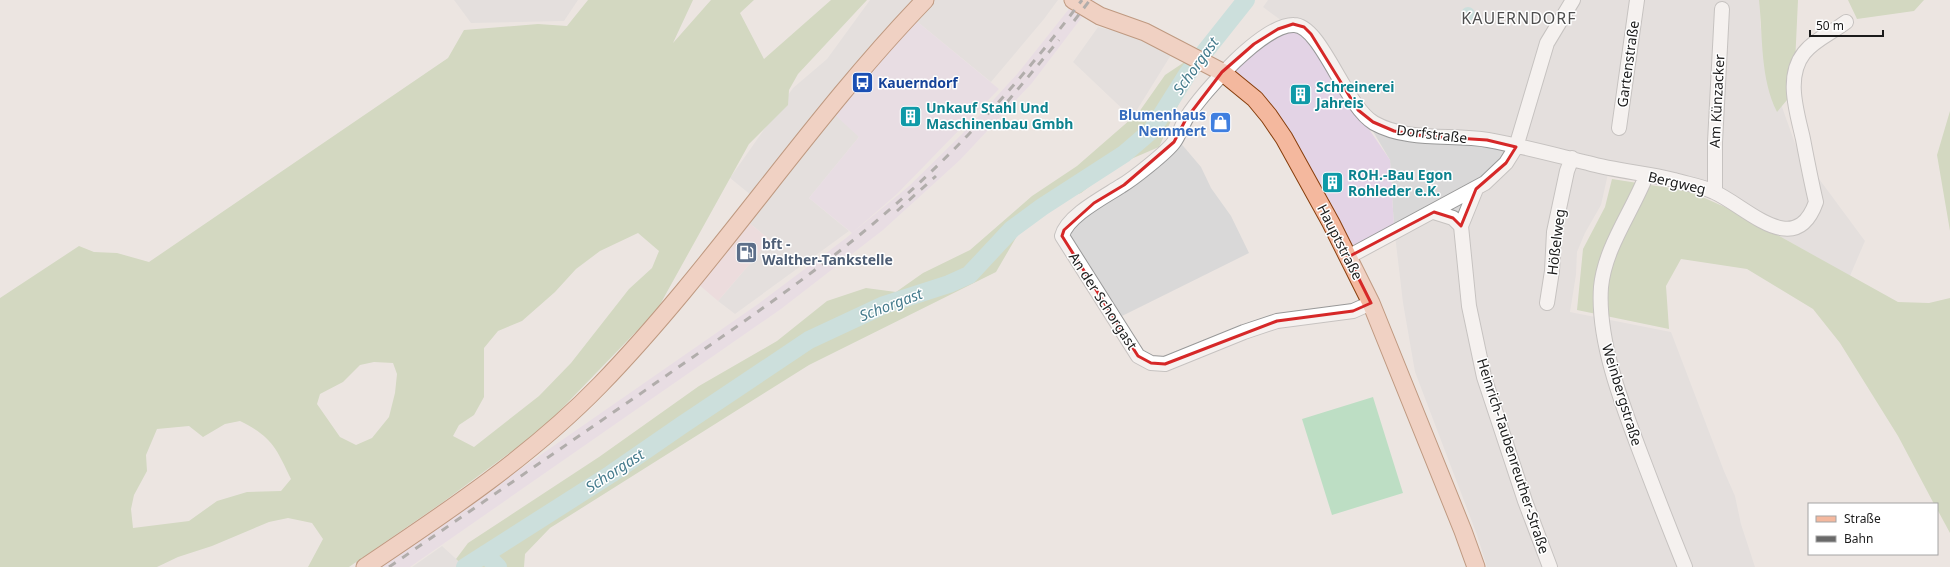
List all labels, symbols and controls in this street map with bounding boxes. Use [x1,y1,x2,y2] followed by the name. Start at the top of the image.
[1461,7,1577,29] district label: KAUERNDORF
[1810,12,1883,38] scale bar
[1816,17,1844,34] text: 50 m
[1612,19,1643,108] street label: Gartenstraße
[1168,32,1223,98] water label: Schorgast
[1705,53,1728,148] street label: Am Künzacker
[850,70,876,96] bus stop icon: Kauerndorf
[878,73,959,92] place label: Kauerndorf
[1314,77,1395,112] place label: Schreinerei Jahreis
[1288,82,1314,108] building icon: Schreinerei Jahreis
[926,98,1073,133] place label: Unkauf Stahl Und Maschinenbau Gmbh
[898,103,924,129] building icon: Unkauf Stahl Und Maschinenbau Gmbh
[1119,105,1206,140] place label: Blumenhaus Nemmert
[1208,110,1234,136] shop icon: Blumenhaus Nemmert
[1396,120,1469,147] street label: Dorfstraße
[1348,165,1452,200] place label: ROH.-Bau Egon Rohleder e.K.
[1646,167,1708,198] street label: Bergweg
[1319,170,1345,196] building icon: ROH.-Bau Egon Rohleder e.K.
[1313,201,1368,283] street label: Hauptstraße
[1542,208,1569,276] street label: Hößelweg
[762,234,893,269] place label: bft - Walther-Tankstelle
[733,239,759,265] fuel station icon: bft - Walther-Tankstelle
[1065,248,1142,353] street label: An der Schorgast
[856,283,926,325] water label: Schorgast
[1598,342,1647,448] street label: Weinbergstraße
[1473,356,1554,556] street label: Heinrich-Taubenreuther-Straße
[581,443,648,497] water label: Schorgast
[1808,503,1938,555] legend
[1844,510,1881,527] text: Straße
[1844,530,1873,547] text: Bahn

